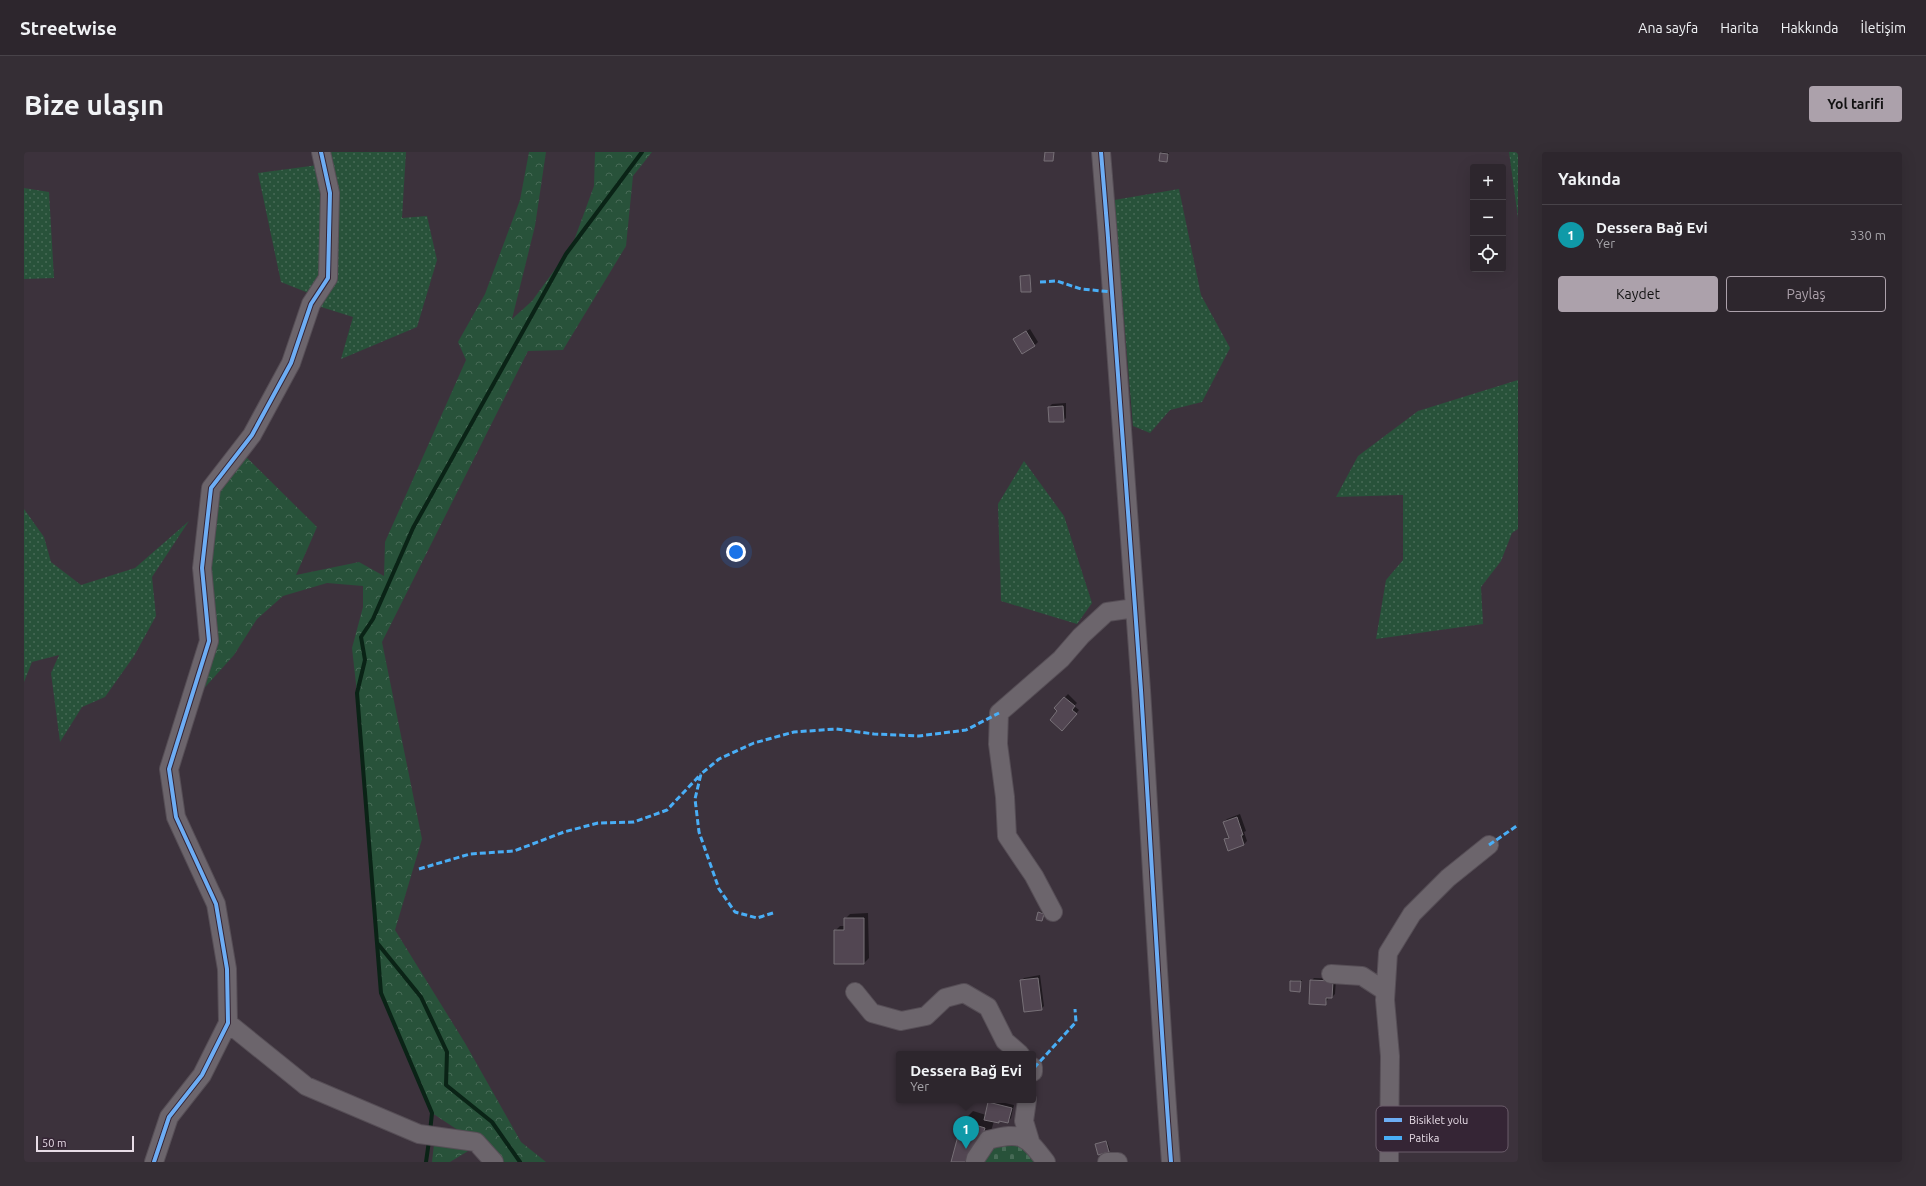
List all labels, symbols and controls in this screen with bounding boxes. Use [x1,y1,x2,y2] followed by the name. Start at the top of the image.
[20,17,117,39] text: Streetwise
[1638,20,1698,36] text: Ana sayfa
[1720,20,1759,36] text: Harita
[1781,20,1839,36] text: Hakkında
[1861,20,1906,36] text: İletişim
[1809,86,1902,122] button: Yol tarifi
[24,89,164,120] text: Bize ulaşın
[1470,164,1506,272] map controls
[1470,164,1506,200] button: +
[1558,169,1621,188] text: Yakında
[1470,200,1506,236] button: −
[1596,219,1708,236] text: Dessera Bağ Evi
[1567,228,1575,242] text: 1
[1850,228,1886,242] text: 330 m
[1470,236,1506,272] button: locate
[1596,236,1615,250] text: Yer
[1558,276,1718,312] button: Kaydet
[1726,276,1886,312] button: Paylaş
[726,542,746,562] your location
[896,1051,1036,1103] popup
[910,1062,1022,1079] text: Dessera Bağ Evi
[910,1079,929,1093] text: Yer
[1376,1106,1508,1152] legend
[1409,1114,1468,1126] text: Bisiklet yolu
[953,1116,979,1149] pin: 1
[1409,1132,1439,1144] text: Patika
[36,1134,134,1153] scale bar
[42,1137,66,1149] text: 50 m

